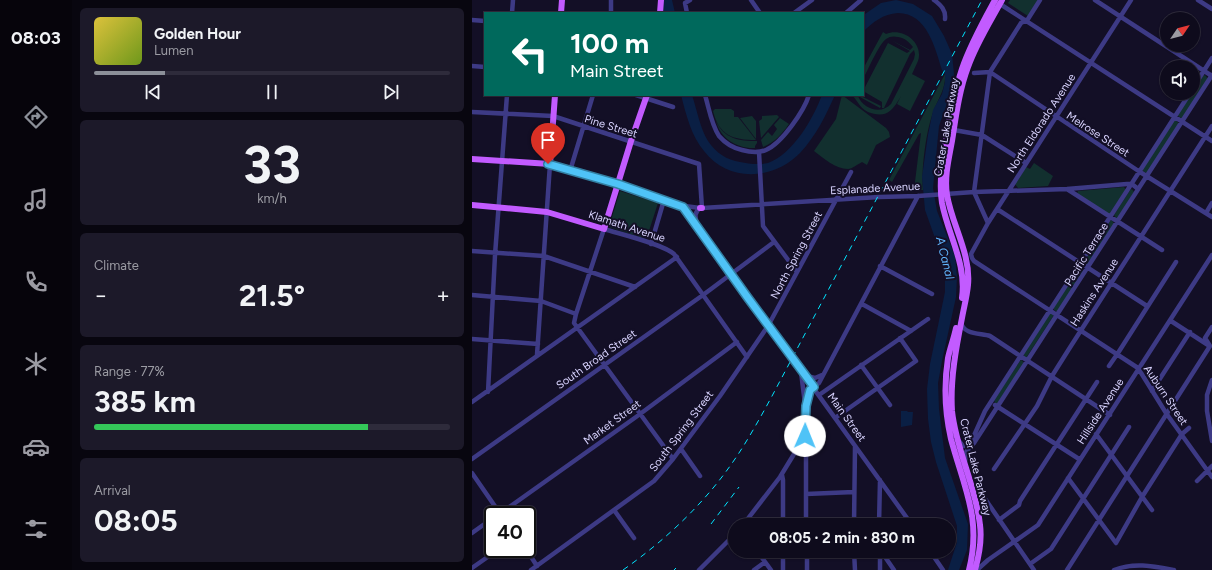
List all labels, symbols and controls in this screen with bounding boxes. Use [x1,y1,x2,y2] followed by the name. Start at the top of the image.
[1160,12,1200,52] north arrow
[1160,12,1200,100] map controls
[154,25,241,43] text: Golden Hour
[570,26,649,60] text: 100 m
[11,27,61,49] text: 08:03
[504,28,556,80] icon: left
[154,43,193,58] text: Lumen
[570,60,663,82] text: Main Street
[1160,60,1200,100] button: sound
[1005,71,1078,175] street label: North Eldorado Avenue
[931,77,962,177] street label: Crater Lake Parkway
[142,81,164,103] icon: previous
[261,81,283,103] icon: pause
[380,81,402,103] icon: next
[22,103,50,131] icon: directions
[1064,109,1132,160] street label: Melrose Street
[583,112,639,141] street label: Pine Street
[531,123,565,164] pin
[537,129,559,151] icon: arrive
[243,134,301,196] text: 33
[830,180,920,197] street label: Esplanade Avenue
[22,186,50,214] icon: music
[257,191,287,206] text: km/h
[587,208,667,245] street label: Klamath Avenue
[768,209,825,301] street label: North Spring Street
[1062,220,1111,288] street label: Pacific Terrace
[933,234,957,281] water label: A Canal
[1068,256,1121,329] street label: Haskins Avenue
[94,258,139,273] text: Climate
[22,268,50,296] icon: phone
[239,277,305,314] text: 21.5°
[94,282,108,309] text: −
[436,282,450,309] text: +
[554,327,639,392] street label: South Broad Street
[22,350,50,378] icon: climate
[1141,363,1190,428] street label: Auburn Street
[94,364,165,379] text: Range · 77%
[1074,376,1126,447] street label: Hillside Avenue
[94,383,196,420] text: 385 km
[647,388,716,474] street label: South Spring Street
[825,390,869,444] street label: Main Street
[581,397,643,448] street label: Market Street
[784,415,826,457] position arrow
[957,417,994,517] street label: Crater Lake Parkway
[22,433,50,461] icon: car
[94,483,131,498] text: Arrival
[94,502,178,539] text: 08:05
[484,506,536,558] speed limit sign: 40
[22,515,50,543] icon: filters
[769,529,915,547] text: 08:05 · 2 min · 830 m

